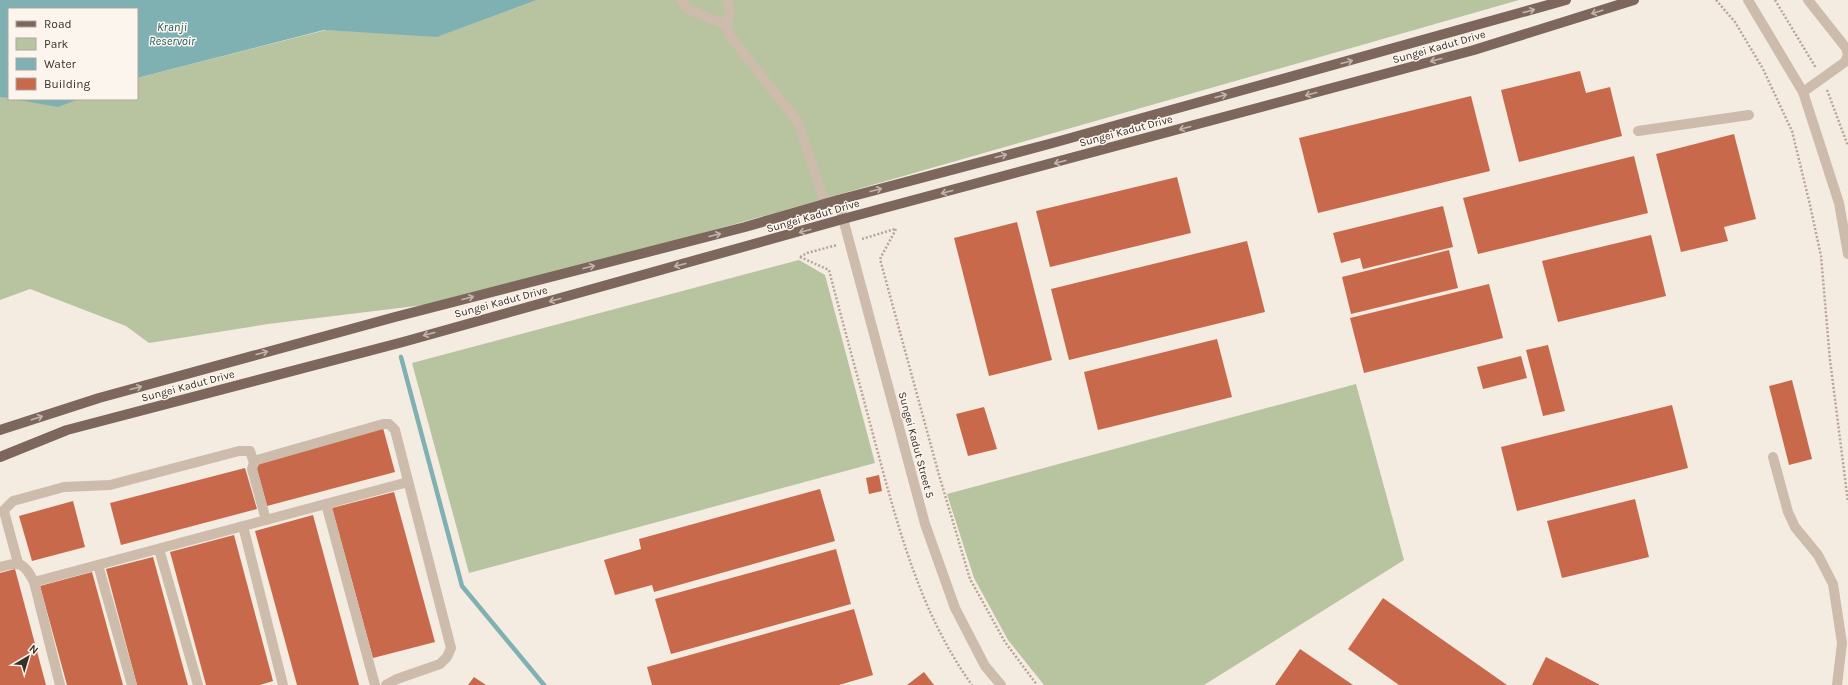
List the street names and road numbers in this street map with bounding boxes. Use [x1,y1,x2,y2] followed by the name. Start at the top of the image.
[1391,27,1487,66] street label: Sungei Kadut Drive
[1078,112,1174,150] street label: Sungei Kadut Drive
[765,196,861,235] street label: Sungei Kadut Drive
[453,283,549,321] street label: Sungei Kadut Drive
[140,367,236,405] street label: Sungei Kadut Drive
[896,390,936,500] street label: Sungei Kadut Street 5

